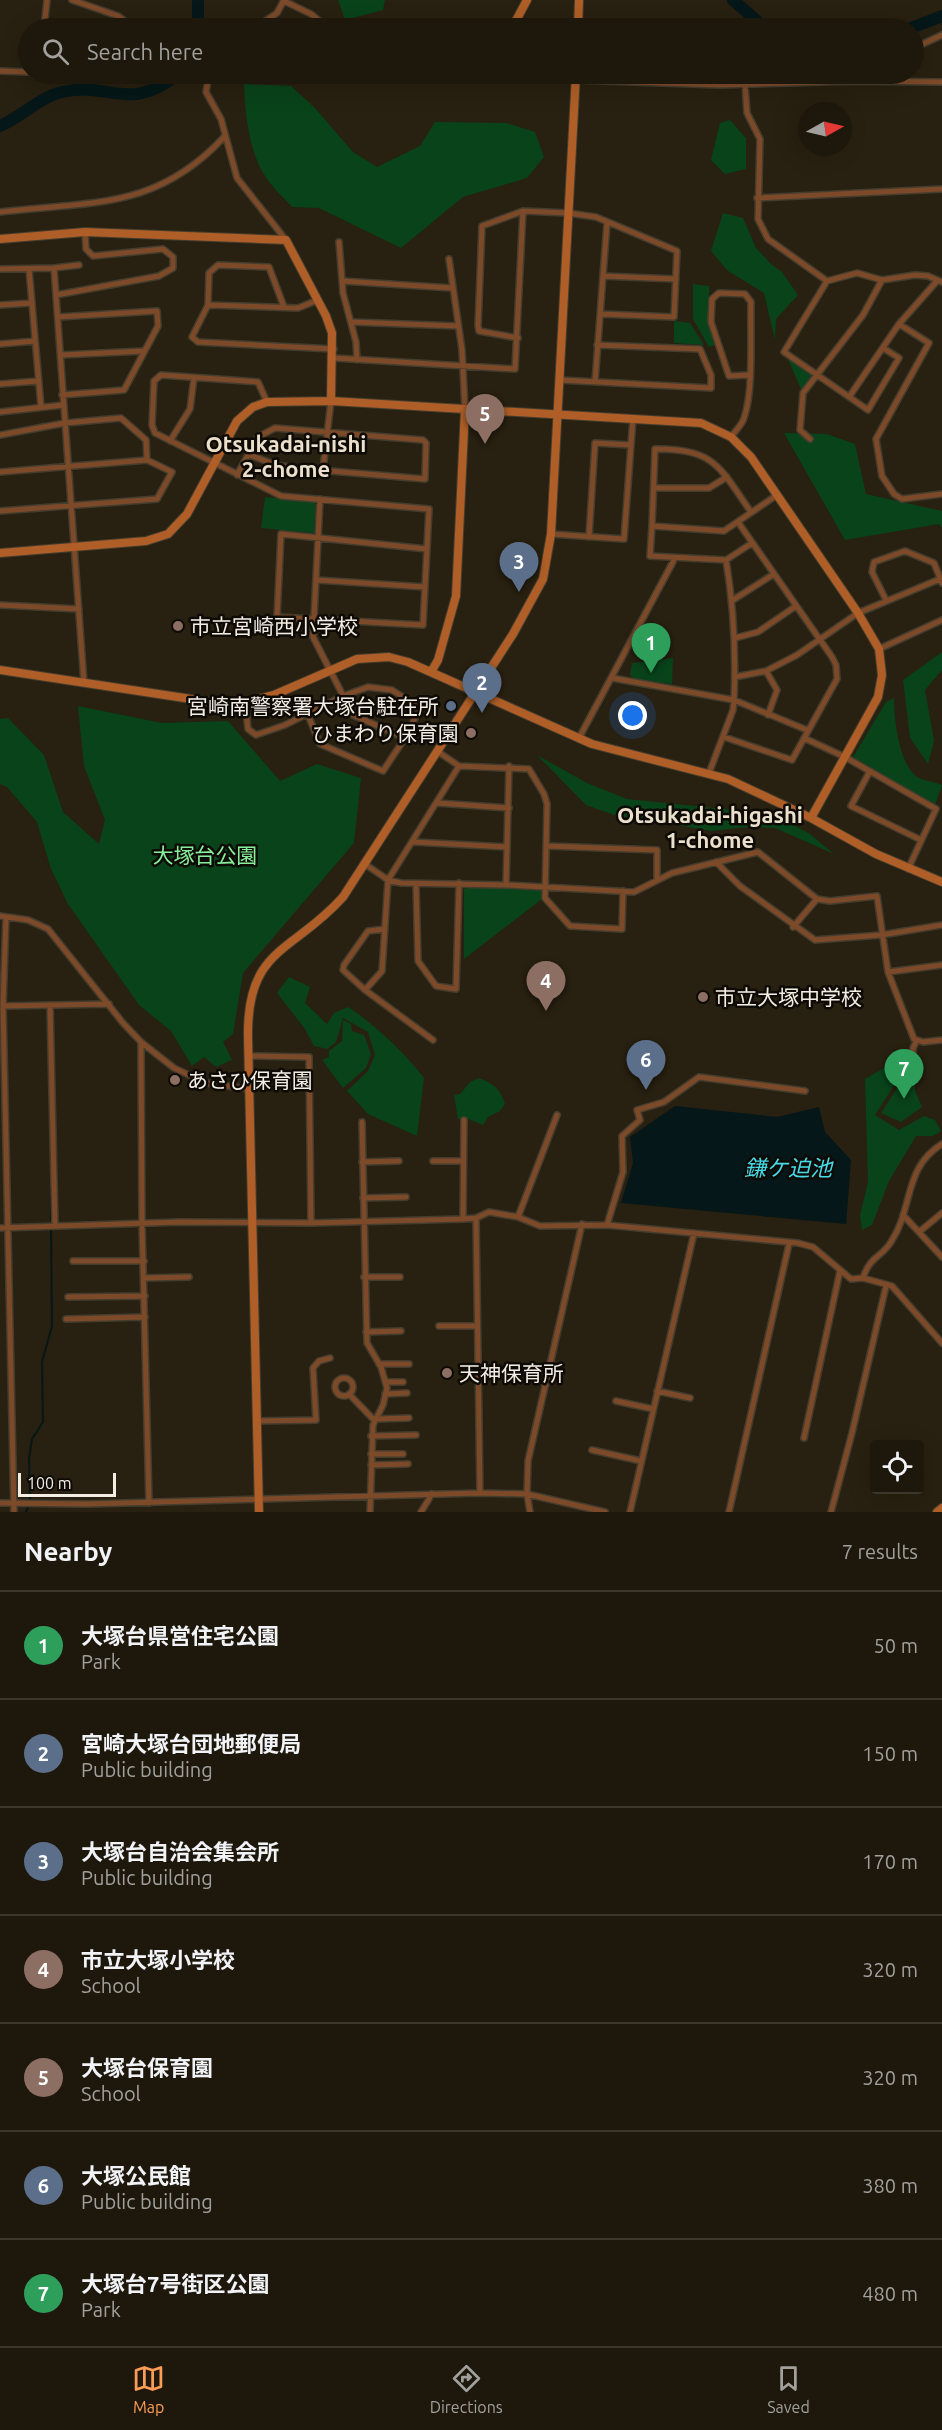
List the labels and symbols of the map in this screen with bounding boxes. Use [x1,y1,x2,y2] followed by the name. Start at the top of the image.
[798,102,852,156] north arrow
[466,394,504,444] pin: 5
[206,431,366,481] district label: Otsukadai-nishi 2-chome
[500,542,538,592] pin: 3
[190,614,358,638] place label: 市立宮崎西小学校
[171,619,185,633] marker: 市立宮崎西小学校
[632,624,670,673] pin: 1
[462,664,502,713] pin: 2
[187,694,439,718] place label: 宮崎南警察署大塚台駐在所
[444,699,458,713] marker: 宮崎南警察署大塚台駐在所
[618,701,647,730] your location
[312,721,459,745] place label: ひまわり保育園
[464,726,478,740] marker: ひまわり保育園
[617,802,803,852] district label: Otsukadai-higashi 1-chome
[153,843,258,867] park label: 大塚台公園
[526,962,566,1011] pin: 4
[715,985,862,1009] place label: 市立大塚中学校
[696,990,710,1004] marker: 市立大塚中学校
[626,1040,666,1090] pin: 6
[884,1050,924,1099] pin: 7
[187,1068,313,1092] place label: あさひ保育園
[168,1073,182,1087] marker: あさひ保育園
[744,1155,834,1180] water label: 鎌ケ迫池
[459,1361,564,1385] place label: 天神保育所
[440,1366,454,1380] marker: 天神保育所
[18,1470,116,1498] scale bar

